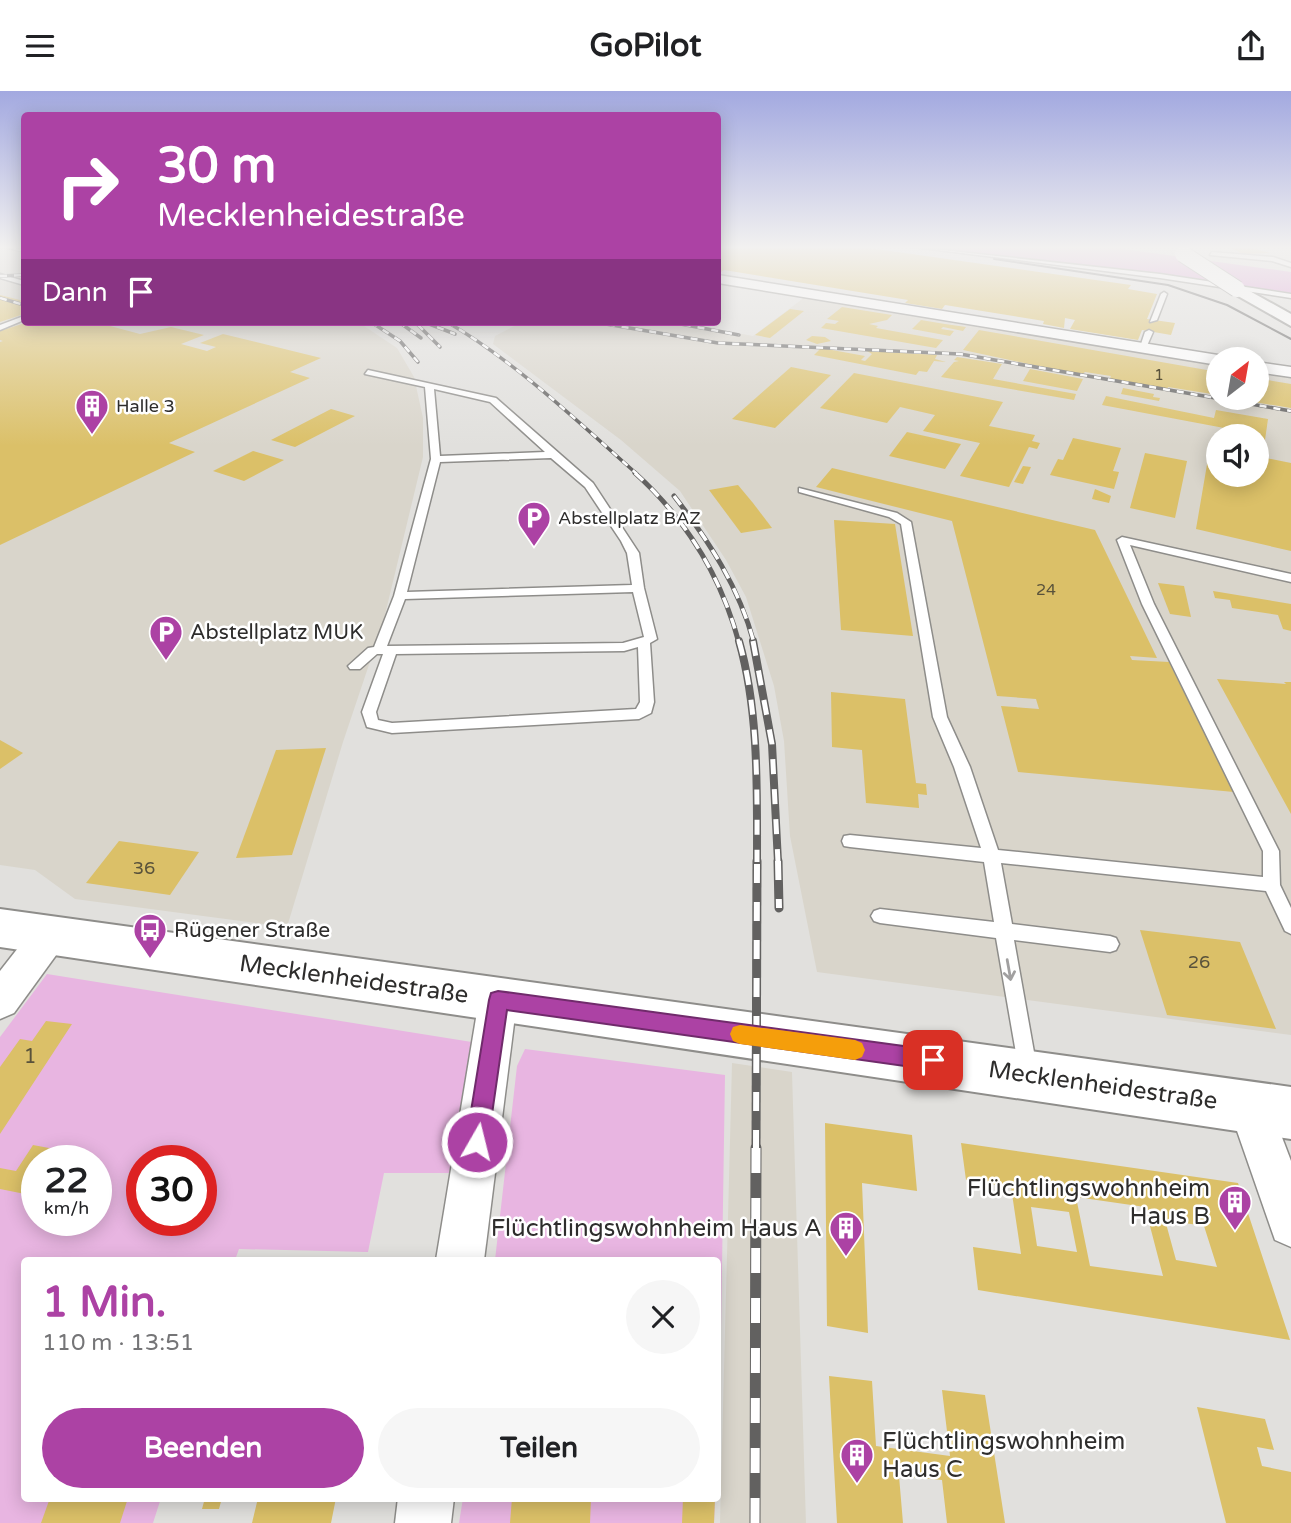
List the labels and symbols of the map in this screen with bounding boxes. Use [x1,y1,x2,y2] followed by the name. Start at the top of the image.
[1206,347,1269,409] north arrow
[1154,365,1164,385] house number: 1
[73,387,111,436] building icon: Halle 3
[116,395,175,417] place label: Halle 3
[515,499,553,548] parking icon: Abstellplatz BAZ
[558,507,701,529] place label: Abstellplatz BAZ
[1036,580,1056,600] house number: 24
[147,613,185,662] parking icon: Abstellplatz MUK
[190,620,363,645] place label: Abstellplatz MUK
[133,857,155,879] house number: 36
[131,911,169,960] bus stop icon: Rügener Straße
[174,918,330,943] place label: Rügener Straße
[238,949,470,1010] street label: Mecklenheidestraße
[1188,951,1210,973] house number: 26
[1003,958,1016,981] one-way arrow
[903,1030,963,1090] pin
[23,1044,37,1069] house number: 1
[987,1055,1219,1116] street label: Mecklenheidestraße
[440,1105,514,1179] position arrow
[126,1145,217,1236] speed limit sign: 30
[967,1174,1210,1231] place label: Flüchtlingswohnheim Haus B
[1216,1183,1254,1232] building icon: Flüchtlingswohnheim Haus B
[827,1209,865,1258] building icon: Flüchtlingswohnheim Haus A
[491,1214,822,1243] place label: Flüchtlingswohnheim Haus A
[882,1427,1125,1484] place label: Flüchtlingswohnheim Haus C
[838,1436,876,1485] building icon: Flüchtlingswohnheim Haus C

